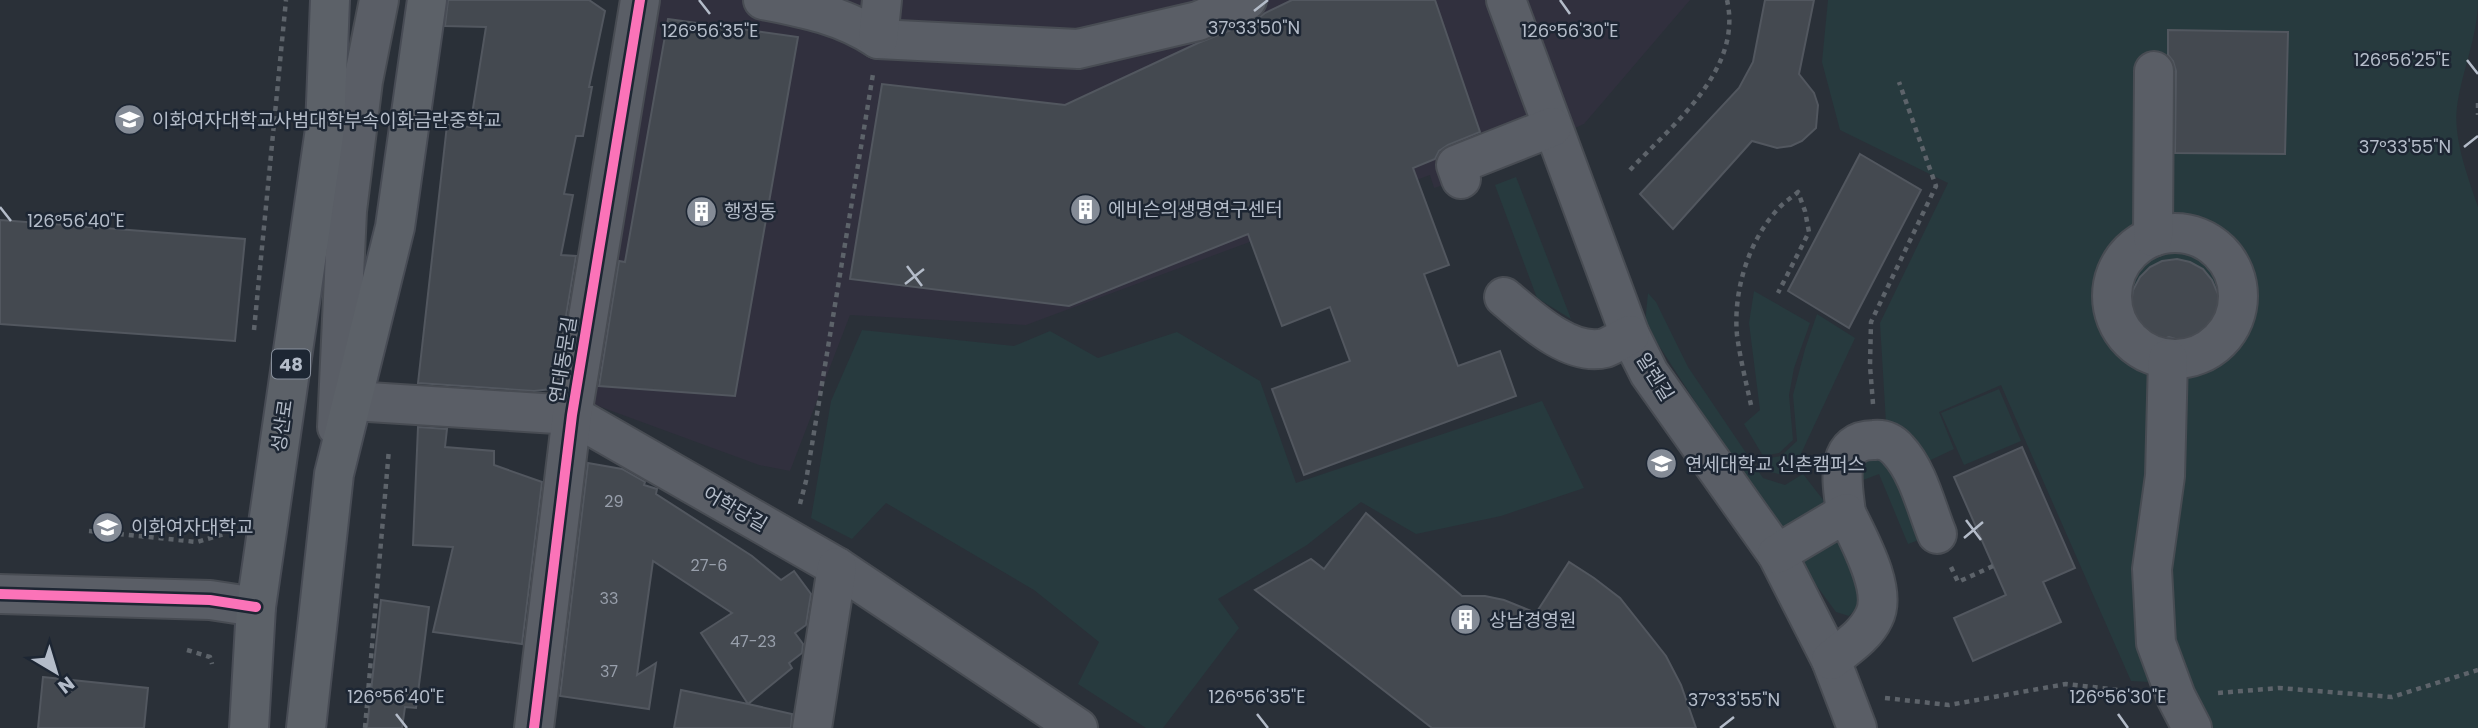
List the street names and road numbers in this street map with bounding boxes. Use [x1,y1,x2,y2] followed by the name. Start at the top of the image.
[543,315,583,405] street label: 연대동문길
[1630,348,1680,406] street label: 알렌길
[272,350,310,378] road number: 48
[265,398,299,454] street label: 성산로
[698,480,772,538] street label: 어학당길

